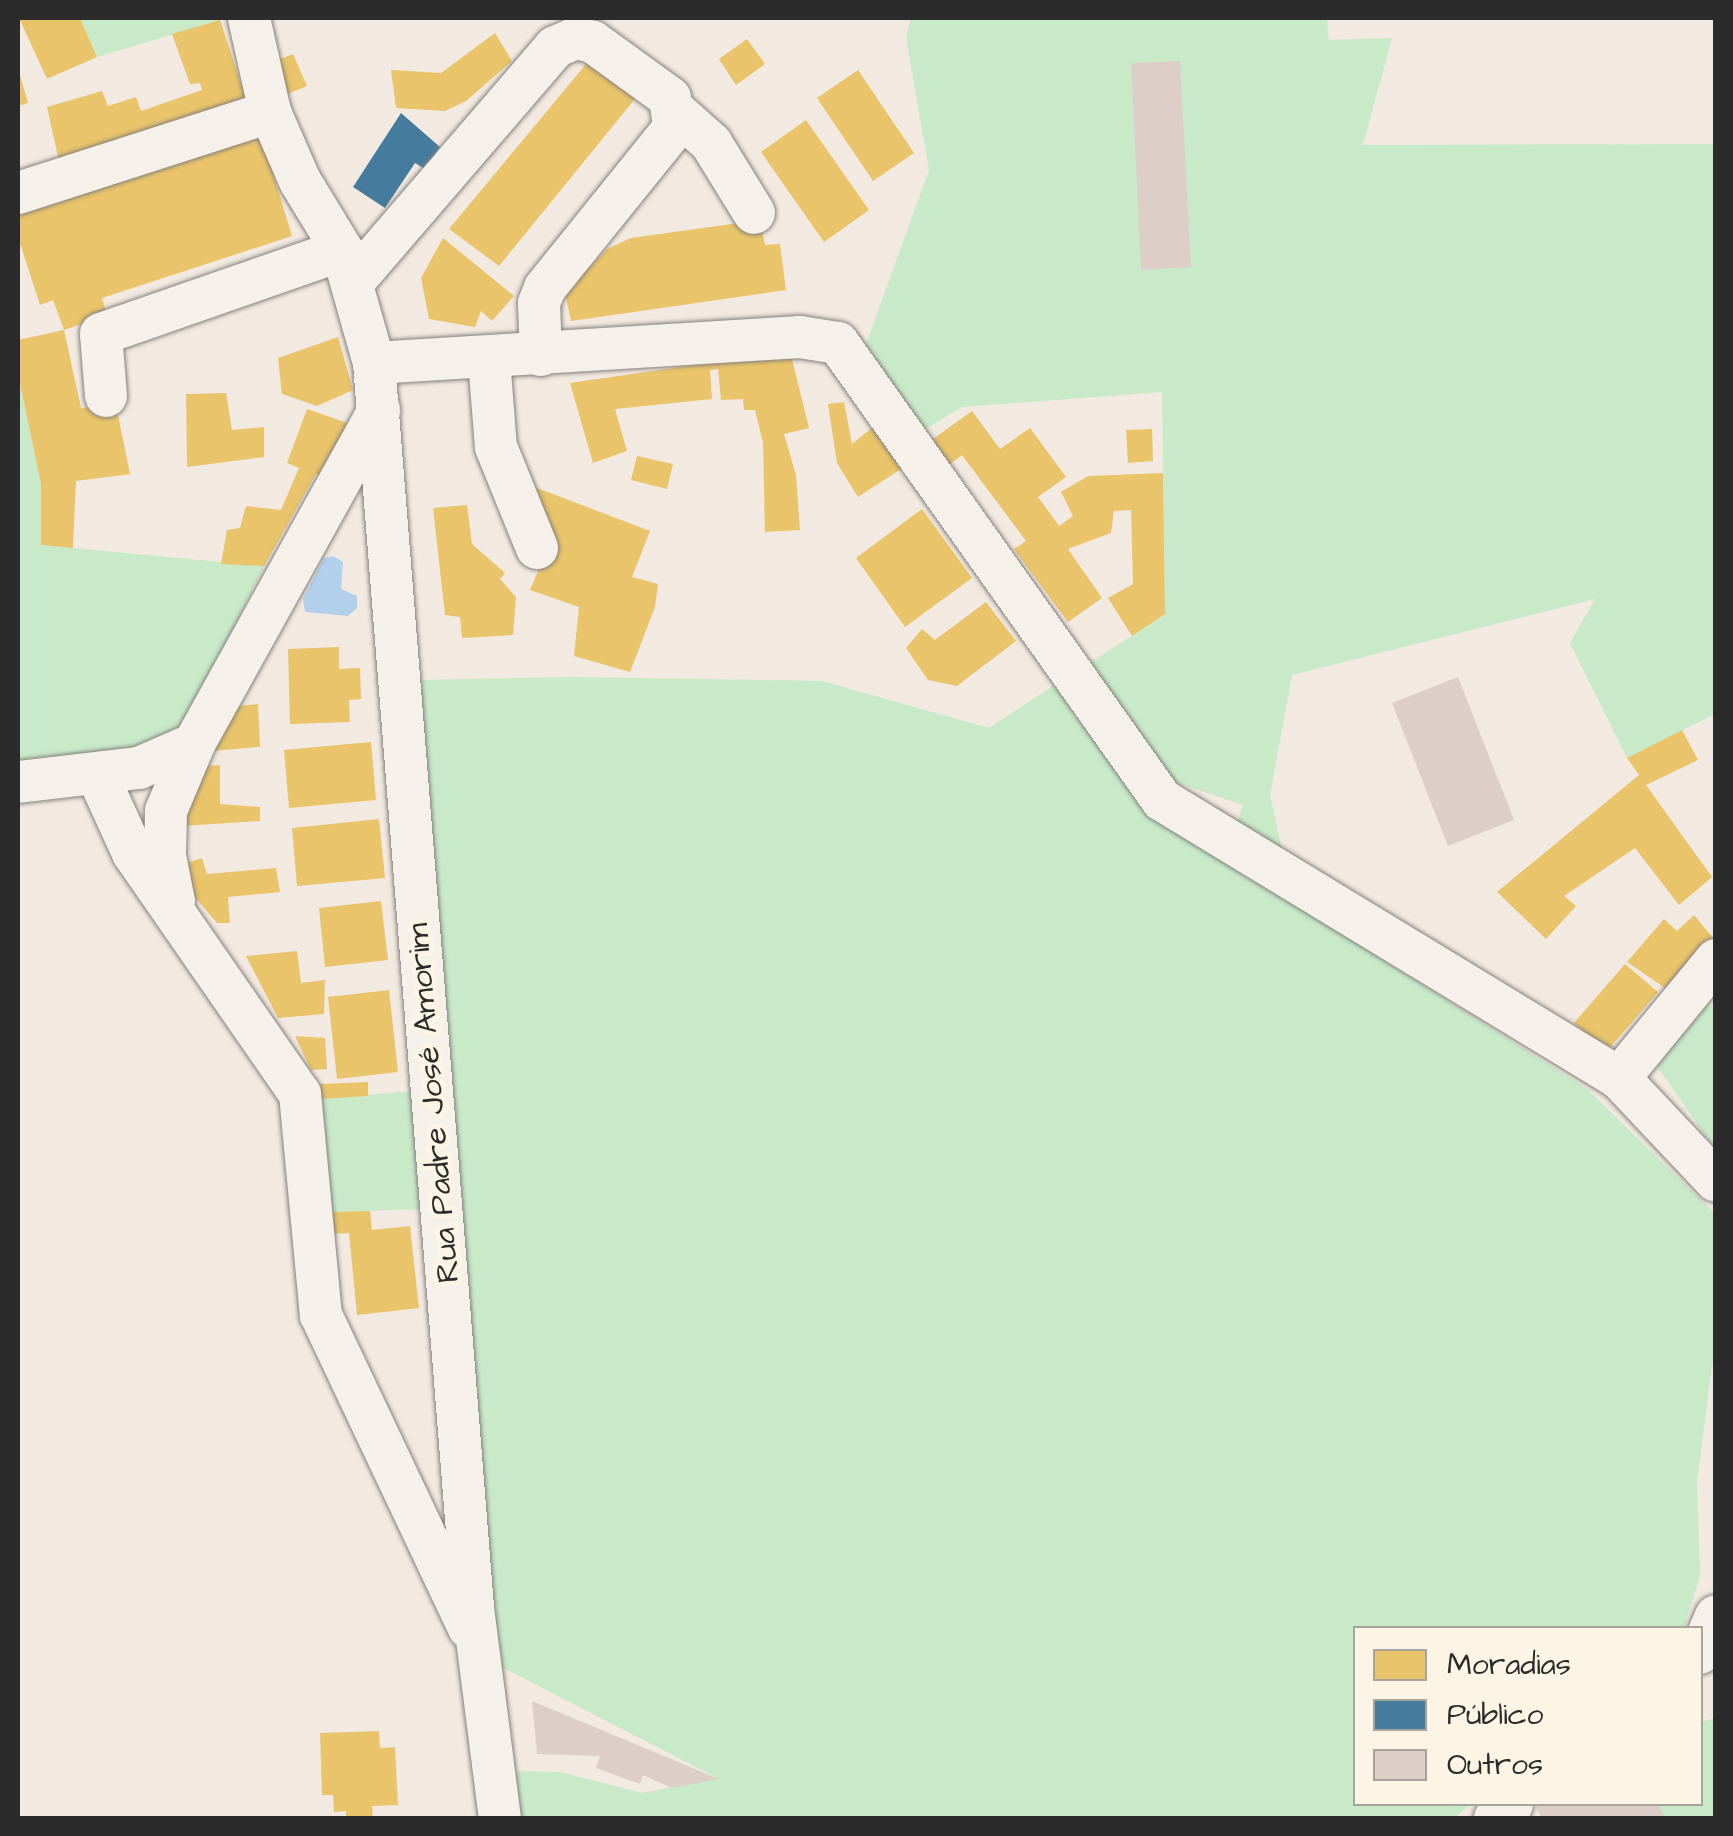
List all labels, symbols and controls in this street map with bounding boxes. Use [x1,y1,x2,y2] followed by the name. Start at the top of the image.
[399,922,469,1284] street label: Rua Padre José Amorim
[1353,1626,1703,1806] legend
[1447,1644,1571,1686] text: Moradias
[1447,1694,1543,1736] text: Público
[1447,1744,1543,1786] text: Outros

